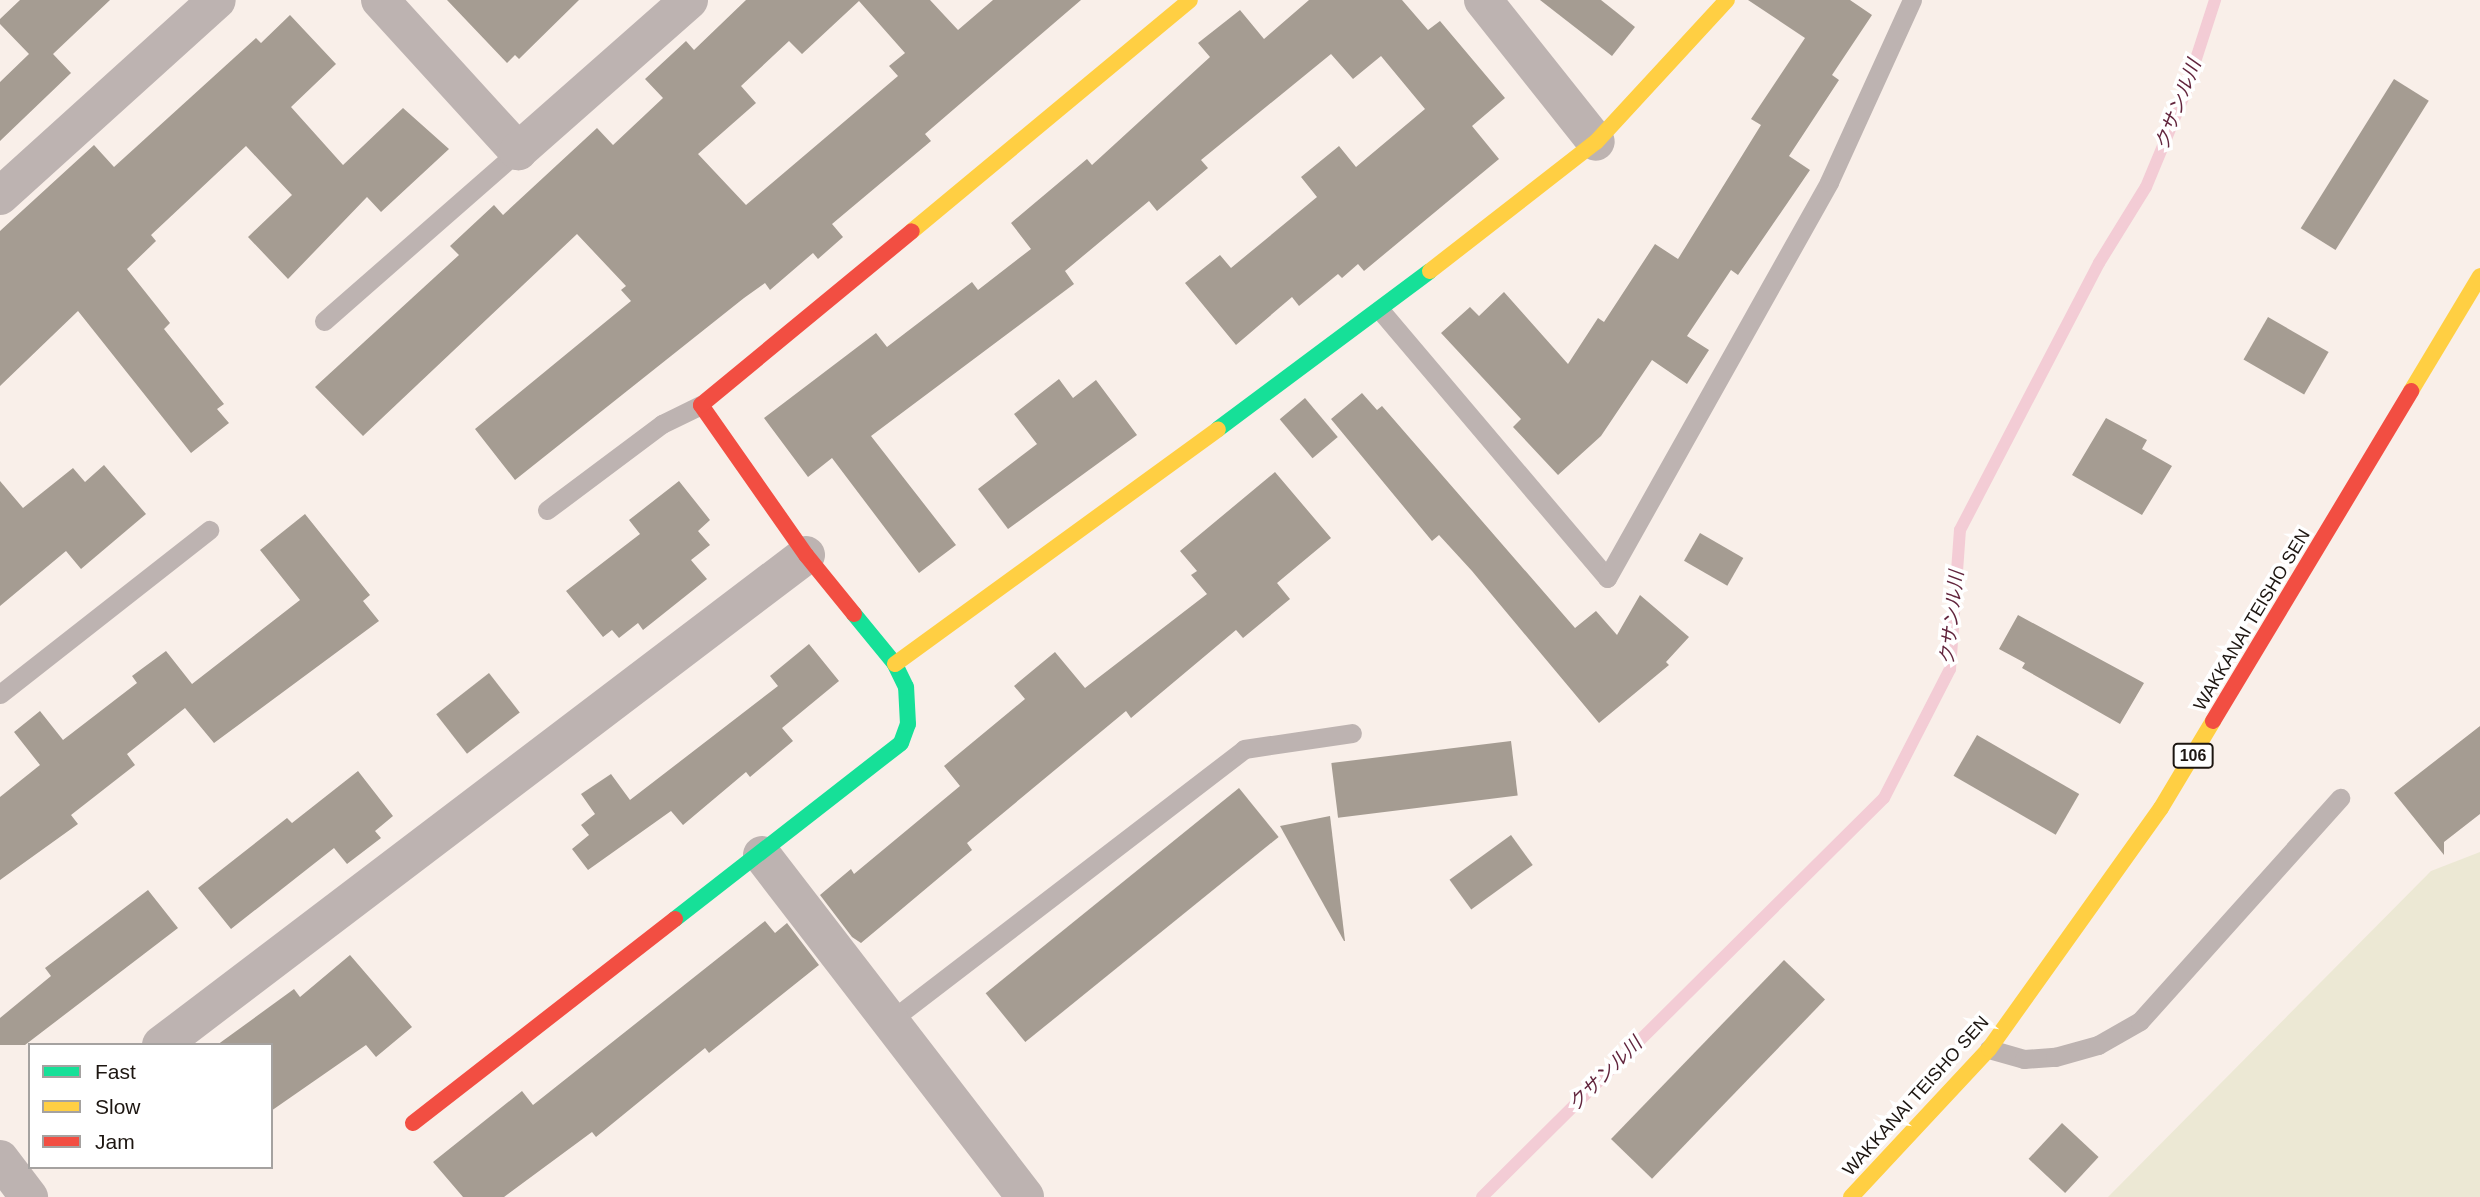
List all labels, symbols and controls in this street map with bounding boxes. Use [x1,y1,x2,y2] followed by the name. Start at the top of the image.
[2150,57,2206,153] water label: クサンル川
[2189,525,2315,715] street label: WAKKANAI TEISHO SEN
[1936,570,1968,666] water label: クサンル川
[2172,744,2214,768] road number: 106
[1838,1011,1994,1181] street label: WAKKANAI TEISHO SEN
[1563,1032,1647,1116] water label: クサンル川
[28,1043,273,1169] legend
[95,1060,136,1083] text: Fast
[95,1095,141,1118] text: Slow
[95,1130,135,1153] text: Jam

